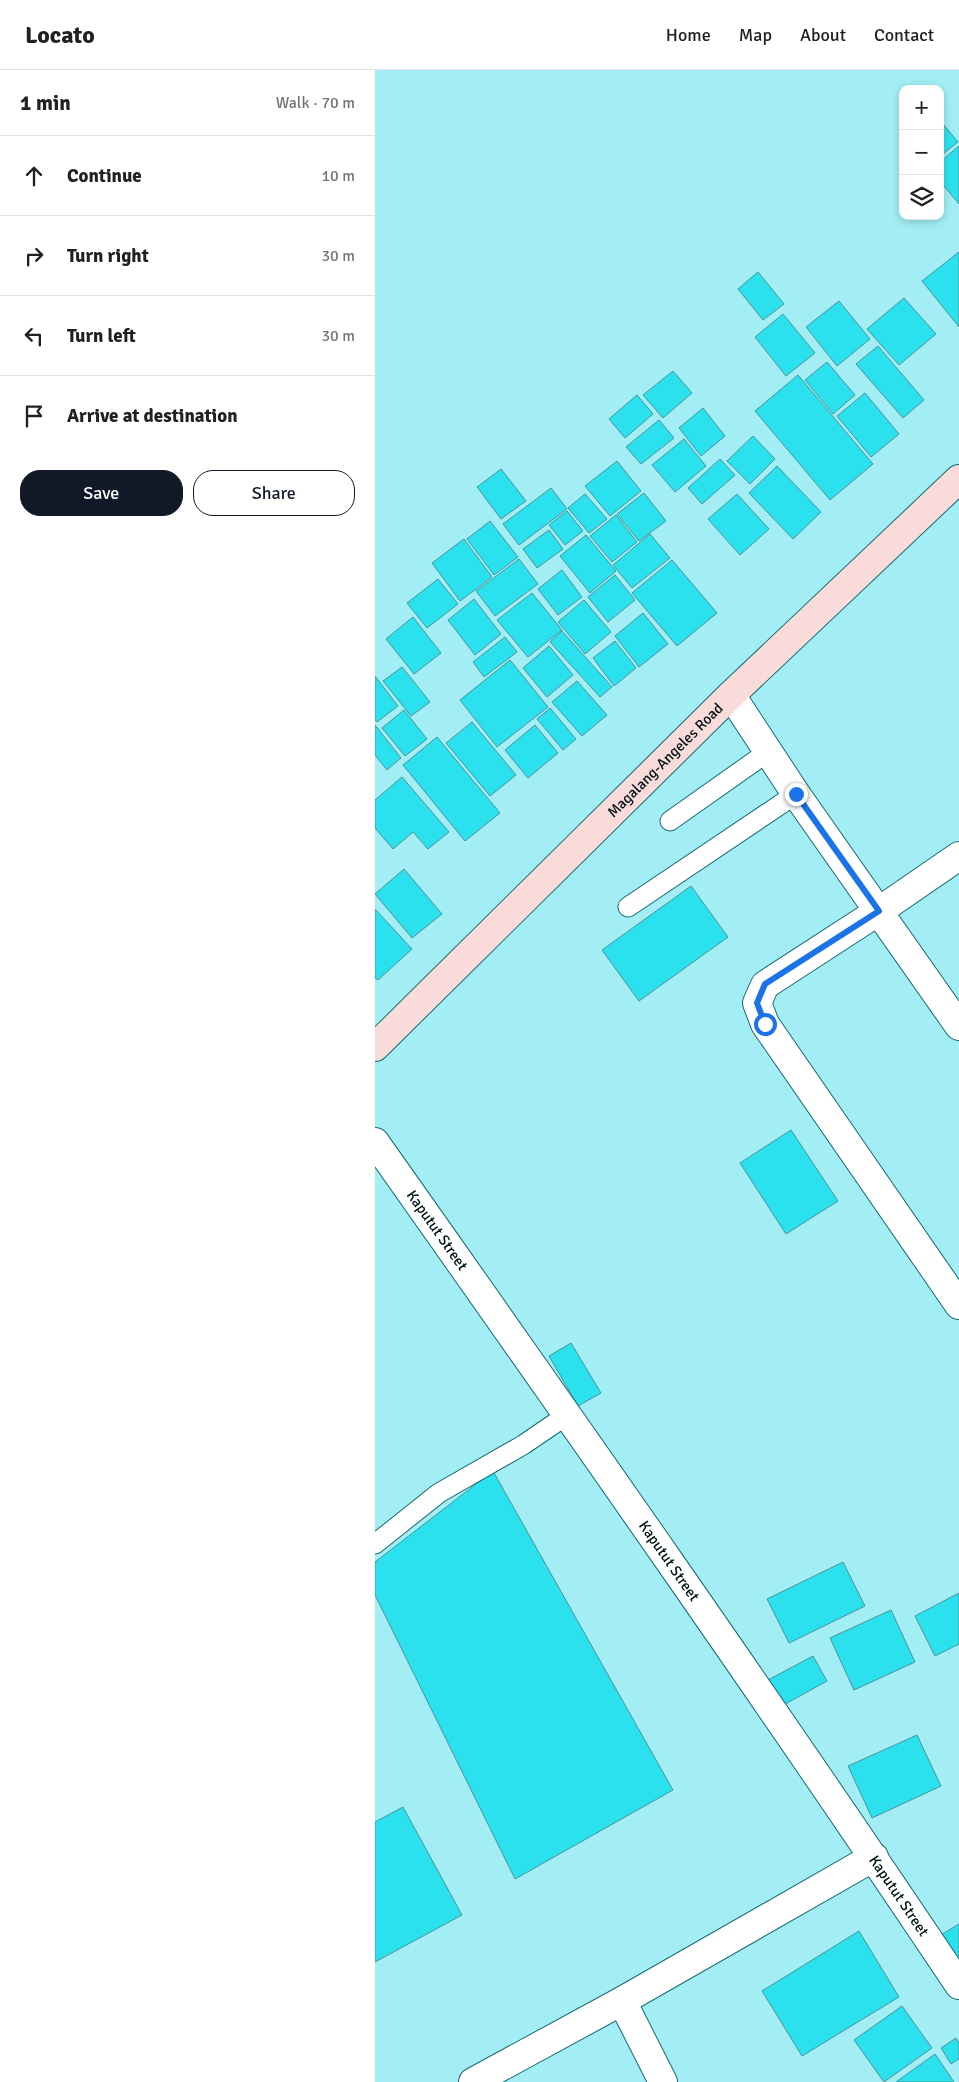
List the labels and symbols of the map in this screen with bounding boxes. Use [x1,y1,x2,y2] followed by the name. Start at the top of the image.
[604,699,727,821] street label: Magalang-Angeles Road
[785,783,808,806] route end
[754,1013,777,1036] route start
[403,1187,472,1274] street label: Kaputut Street
[635,1517,703,1605] street label: Kaputut Street
[865,1852,933,1940] street label: Kaputut Street

